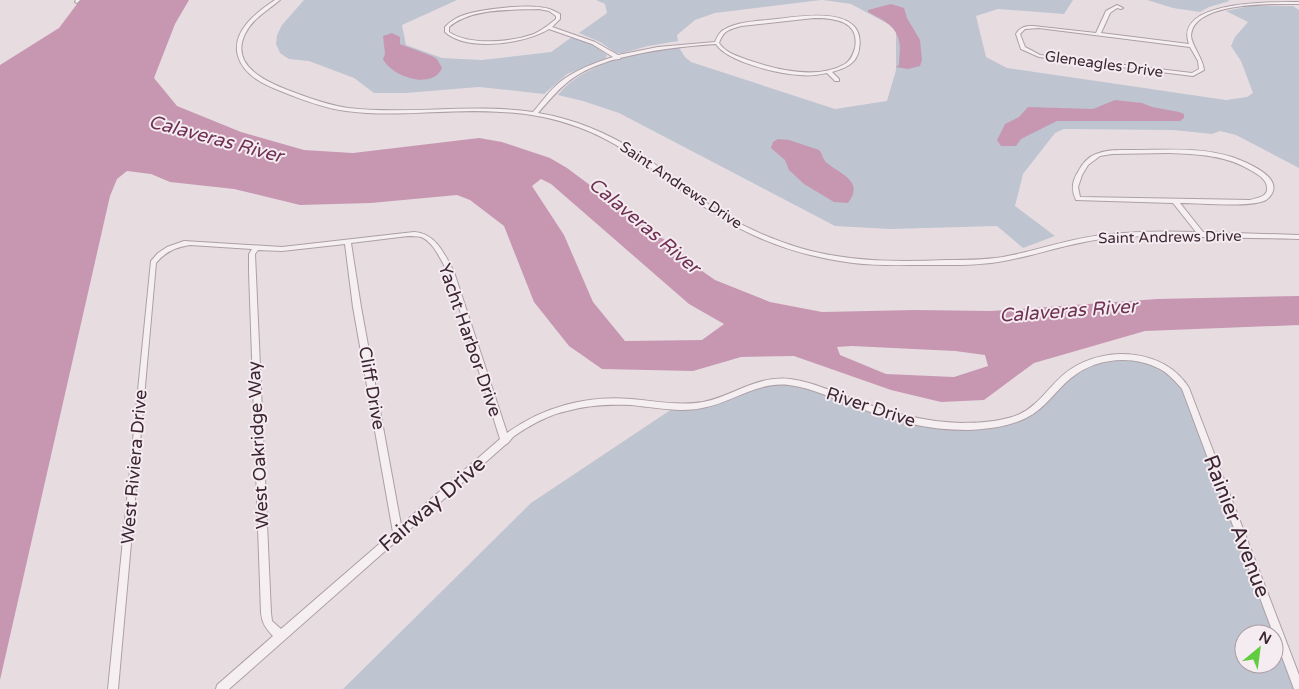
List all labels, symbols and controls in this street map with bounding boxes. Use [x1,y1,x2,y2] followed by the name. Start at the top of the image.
[1044,47,1164,81] street label: Gleneagles Drive
[146,110,288,168] water label: Calaveras River
[616,137,746,233] street label: Saint Andrews Drive
[584,173,706,280] water label: Calaveras River
[1098,227,1242,247] street label: Saint Andrews Drive
[433,260,507,420] street label: Yacht Harbor Drive
[998,295,1140,327] water label: Calaveras River
[354,345,390,431] street label: Cliff Drive
[243,360,273,530] street label: West Oakridge Way
[823,382,919,432] street label: River Drive
[116,389,152,545] street label: West Riviera Drive
[374,451,491,557] street label: Fairway Drive
[1198,451,1275,601] street label: Rainier Avenue
[1234,624,1284,674] north arrow
[1256,628,1274,648] text: N

